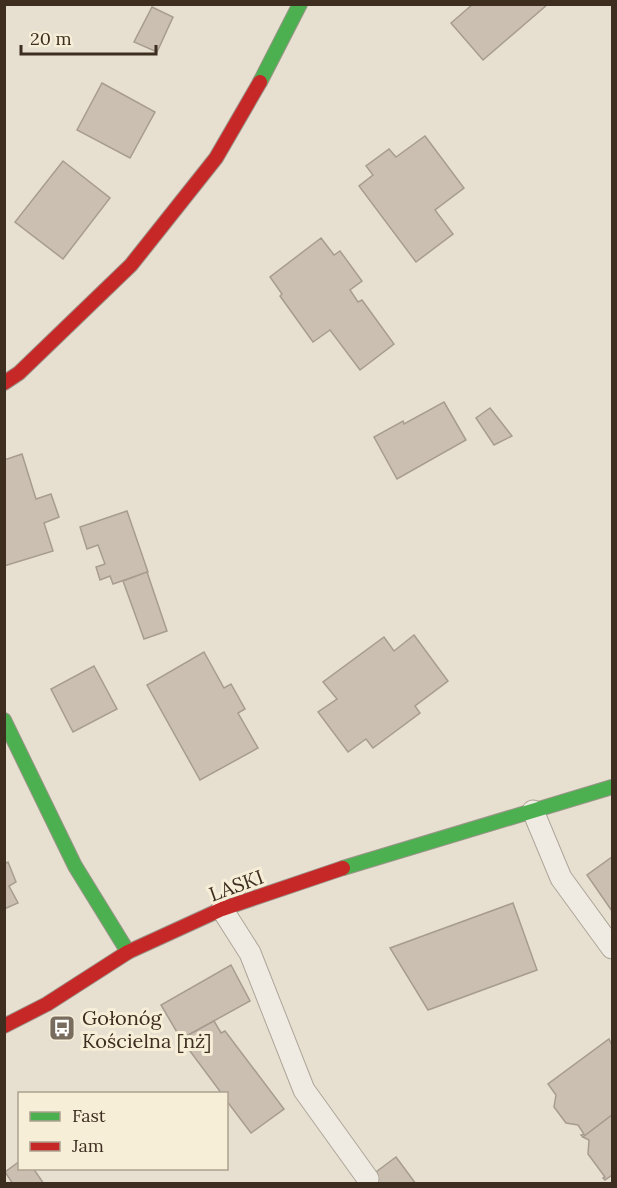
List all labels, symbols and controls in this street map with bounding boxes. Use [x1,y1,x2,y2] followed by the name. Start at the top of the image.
[21,18,156,56] scale bar
[30,27,72,50] text: 20 m
[205,864,267,906] street label: LASKI
[82,1005,212,1053] place label: Gołonóg Kościelna [nż]
[47,1013,77,1043] bus stop icon: Gołonóg Kościelna [nż]
[18,1092,228,1170] legend
[72,1104,106,1127] text: Fast
[71,1134,104,1157] text: Jam

